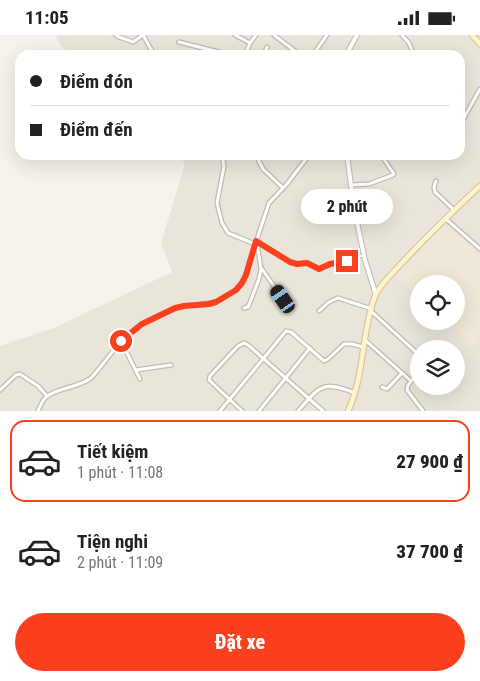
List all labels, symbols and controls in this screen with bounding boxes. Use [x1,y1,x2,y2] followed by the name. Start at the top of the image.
[25,6,69,29] text: 11:05
[60,70,133,93] text: Điểm đón
[60,118,132,141] text: Điểm đến
[301,189,393,223] callout: 2 phút
[327,197,367,216] text: 2 phút
[336,250,358,272] route end
[410,275,465,395] map controls
[410,275,465,330] button: locate
[268,282,297,316] car
[110,330,132,352] route start
[410,340,465,395] button: layers
[17,439,62,484] icon: car
[77,440,148,463] text: Tiết kiệm
[396,450,463,473] text: 27 900 ₫
[77,463,163,482] text: 1 phút · 11:08
[17,529,62,574] icon: car
[77,530,148,553] text: Tiện nghi
[396,540,463,563] text: 37 700 ₫
[77,553,163,572] text: 2 phút · 11:09
[15,613,465,671] button: Đặt xe

